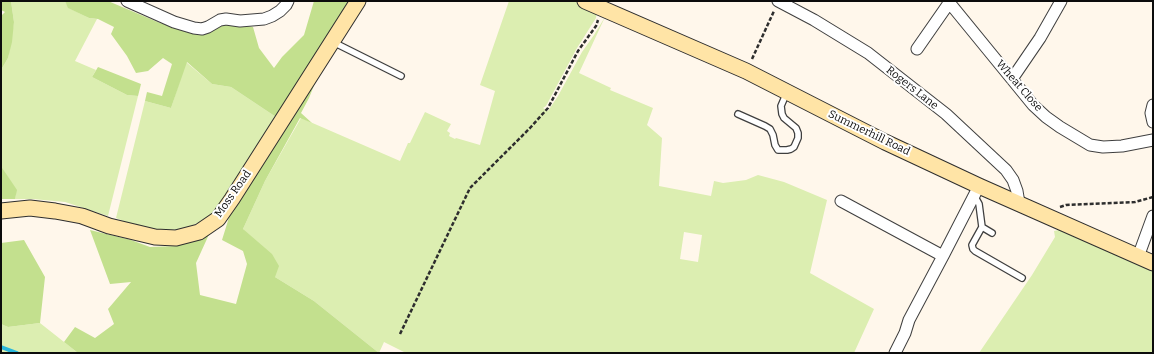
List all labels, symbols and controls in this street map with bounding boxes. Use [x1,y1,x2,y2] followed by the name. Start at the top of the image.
[993,58,1045,114] street label: Wheat Close
[883,64,941,112] street label: Rogers Lane
[826,107,912,159] street label: Summerhill Road
[212,168,254,220] street label: Moss Road

